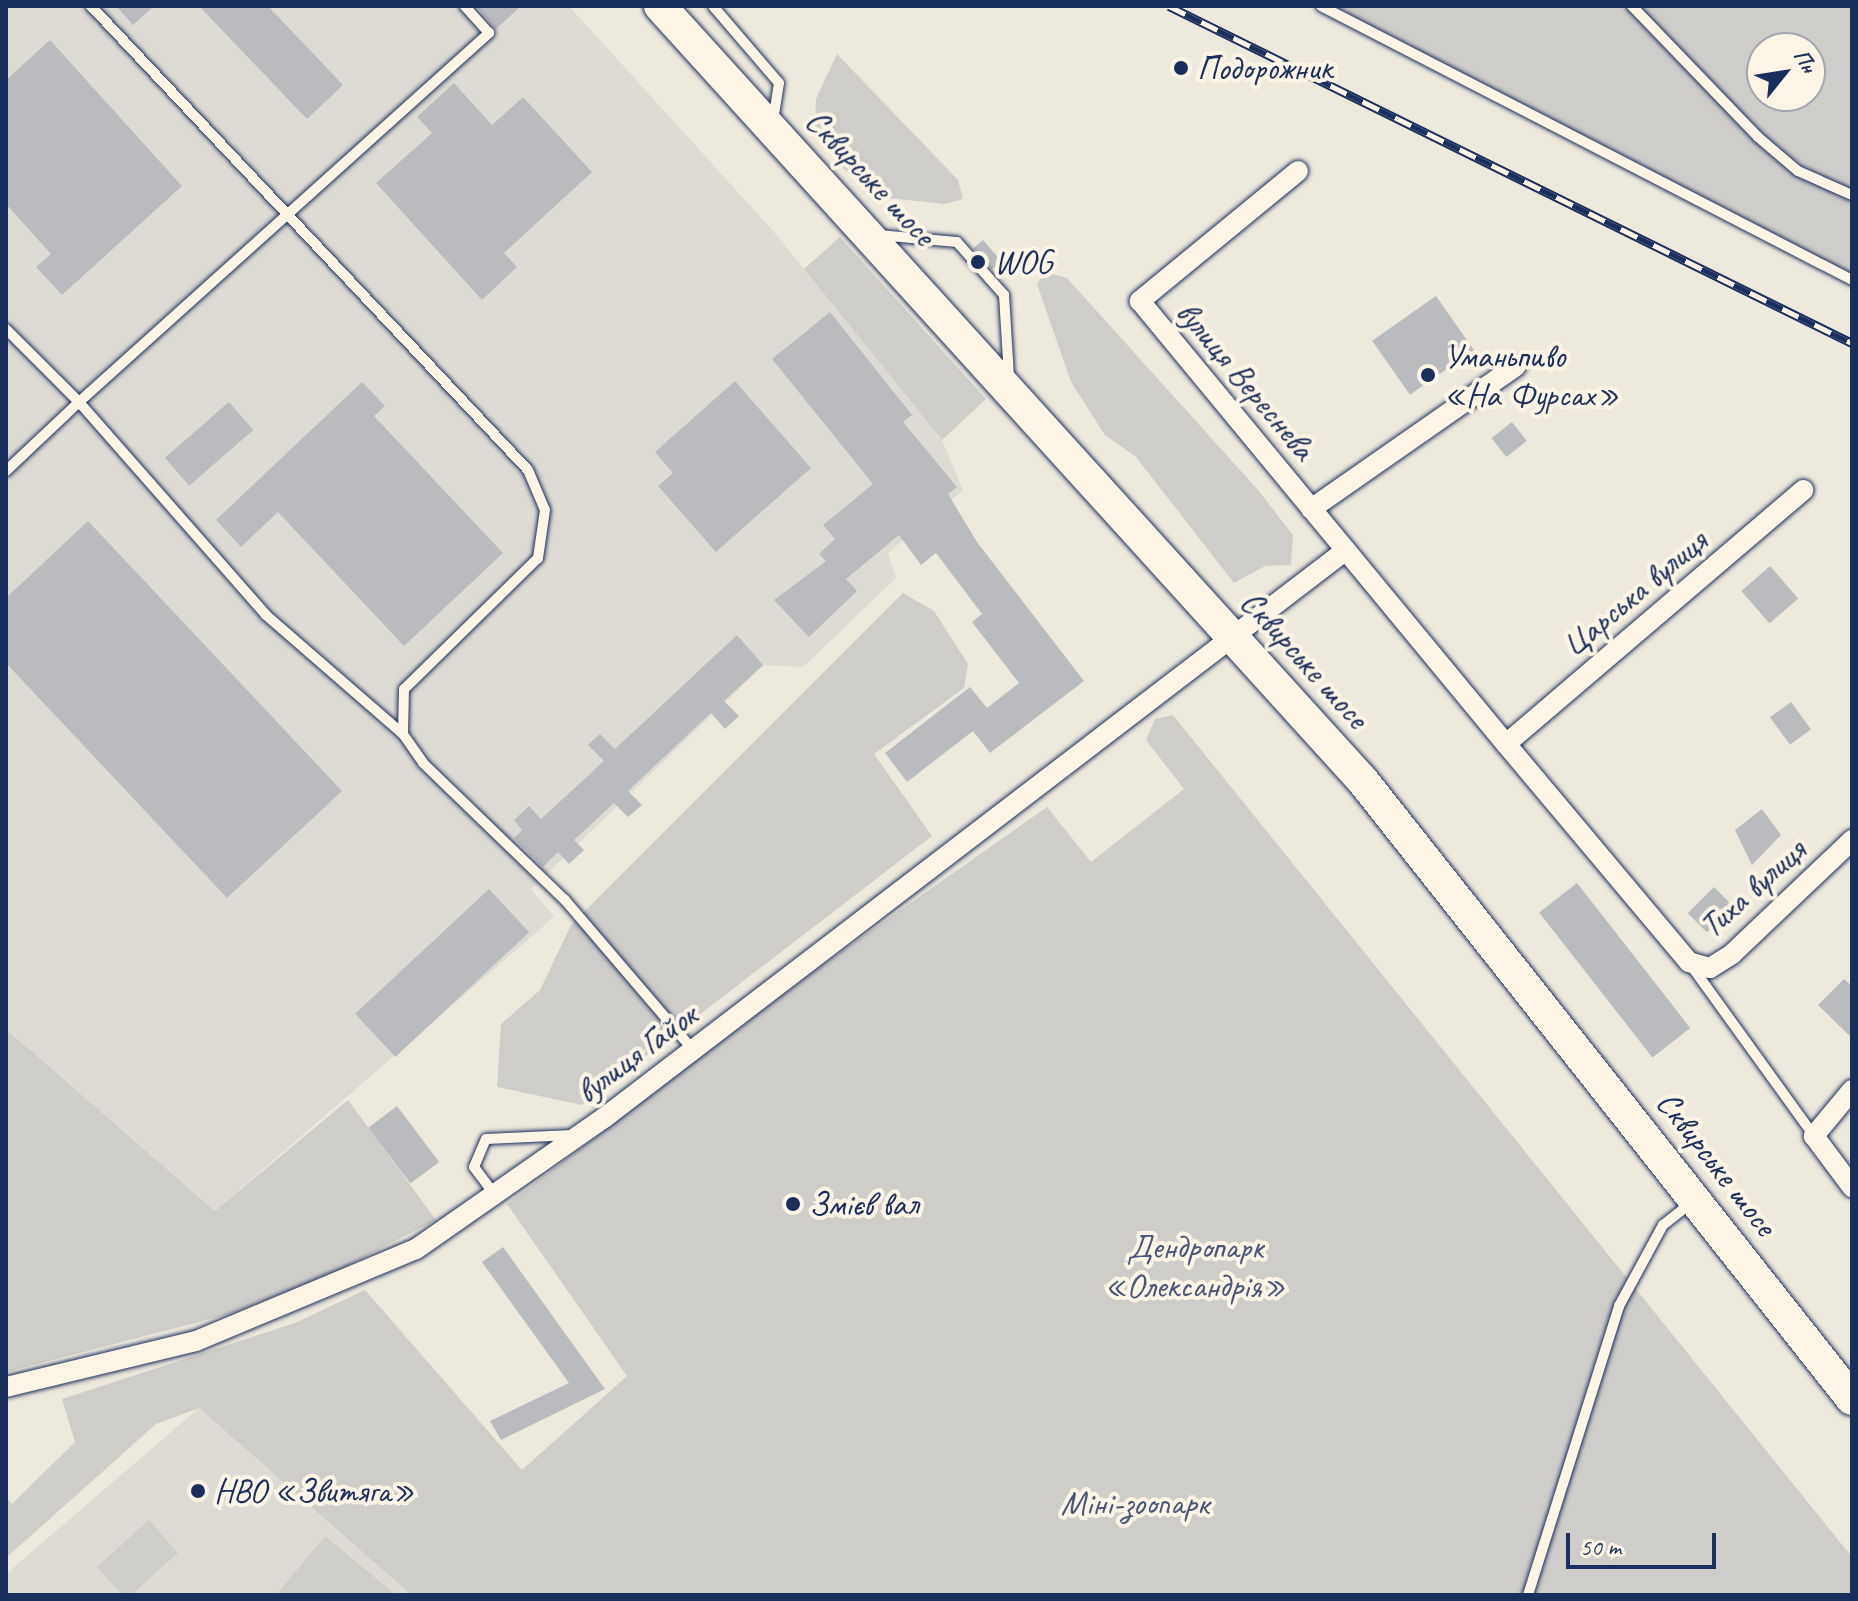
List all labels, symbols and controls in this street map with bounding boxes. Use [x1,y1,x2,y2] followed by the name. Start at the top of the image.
[1746,32,1826,112] north arrow
[1787,44,1823,78] text: Пн
[1197,48,1332,88] place label: Подорожник
[1172,59,1190,77] marker: Подорожник
[797,100,945,254] street label: Сквирське шосе
[994,242,1052,282] place label: WOG
[969,253,987,271] marker: WOG
[1168,292,1324,468] street label: вулиця Вереснева
[1444,335,1615,414] place label: Уманьпиво «На Фурсах»
[1419,366,1437,384] marker: Уманьпиво «На Фурсах»
[1552,520,1716,666] street label: Царська вулиця
[1232,581,1378,737] street label: Сквирське шосе
[1690,829,1814,947] street label: Тиха вулиця
[567,994,705,1112] street label: вулиця Гайок
[1648,1083,1786,1243] street label: Сквирське шосе
[809,1184,918,1224] place label: Змієв вал
[784,1195,802,1213] marker: Змієв вал
[1104,1226,1286,1306] park label: Дендропарк «Олександрія»
[214,1471,415,1511] place label: НВО «Звитяга»
[189,1482,207,1500] marker: НВО «Звитяга»
[1061,1483,1209,1523] park label: Міні-зоопарк
[1570,1517,1720,1567] scale bar
[1580,1532,1621,1562] text: 50 m

